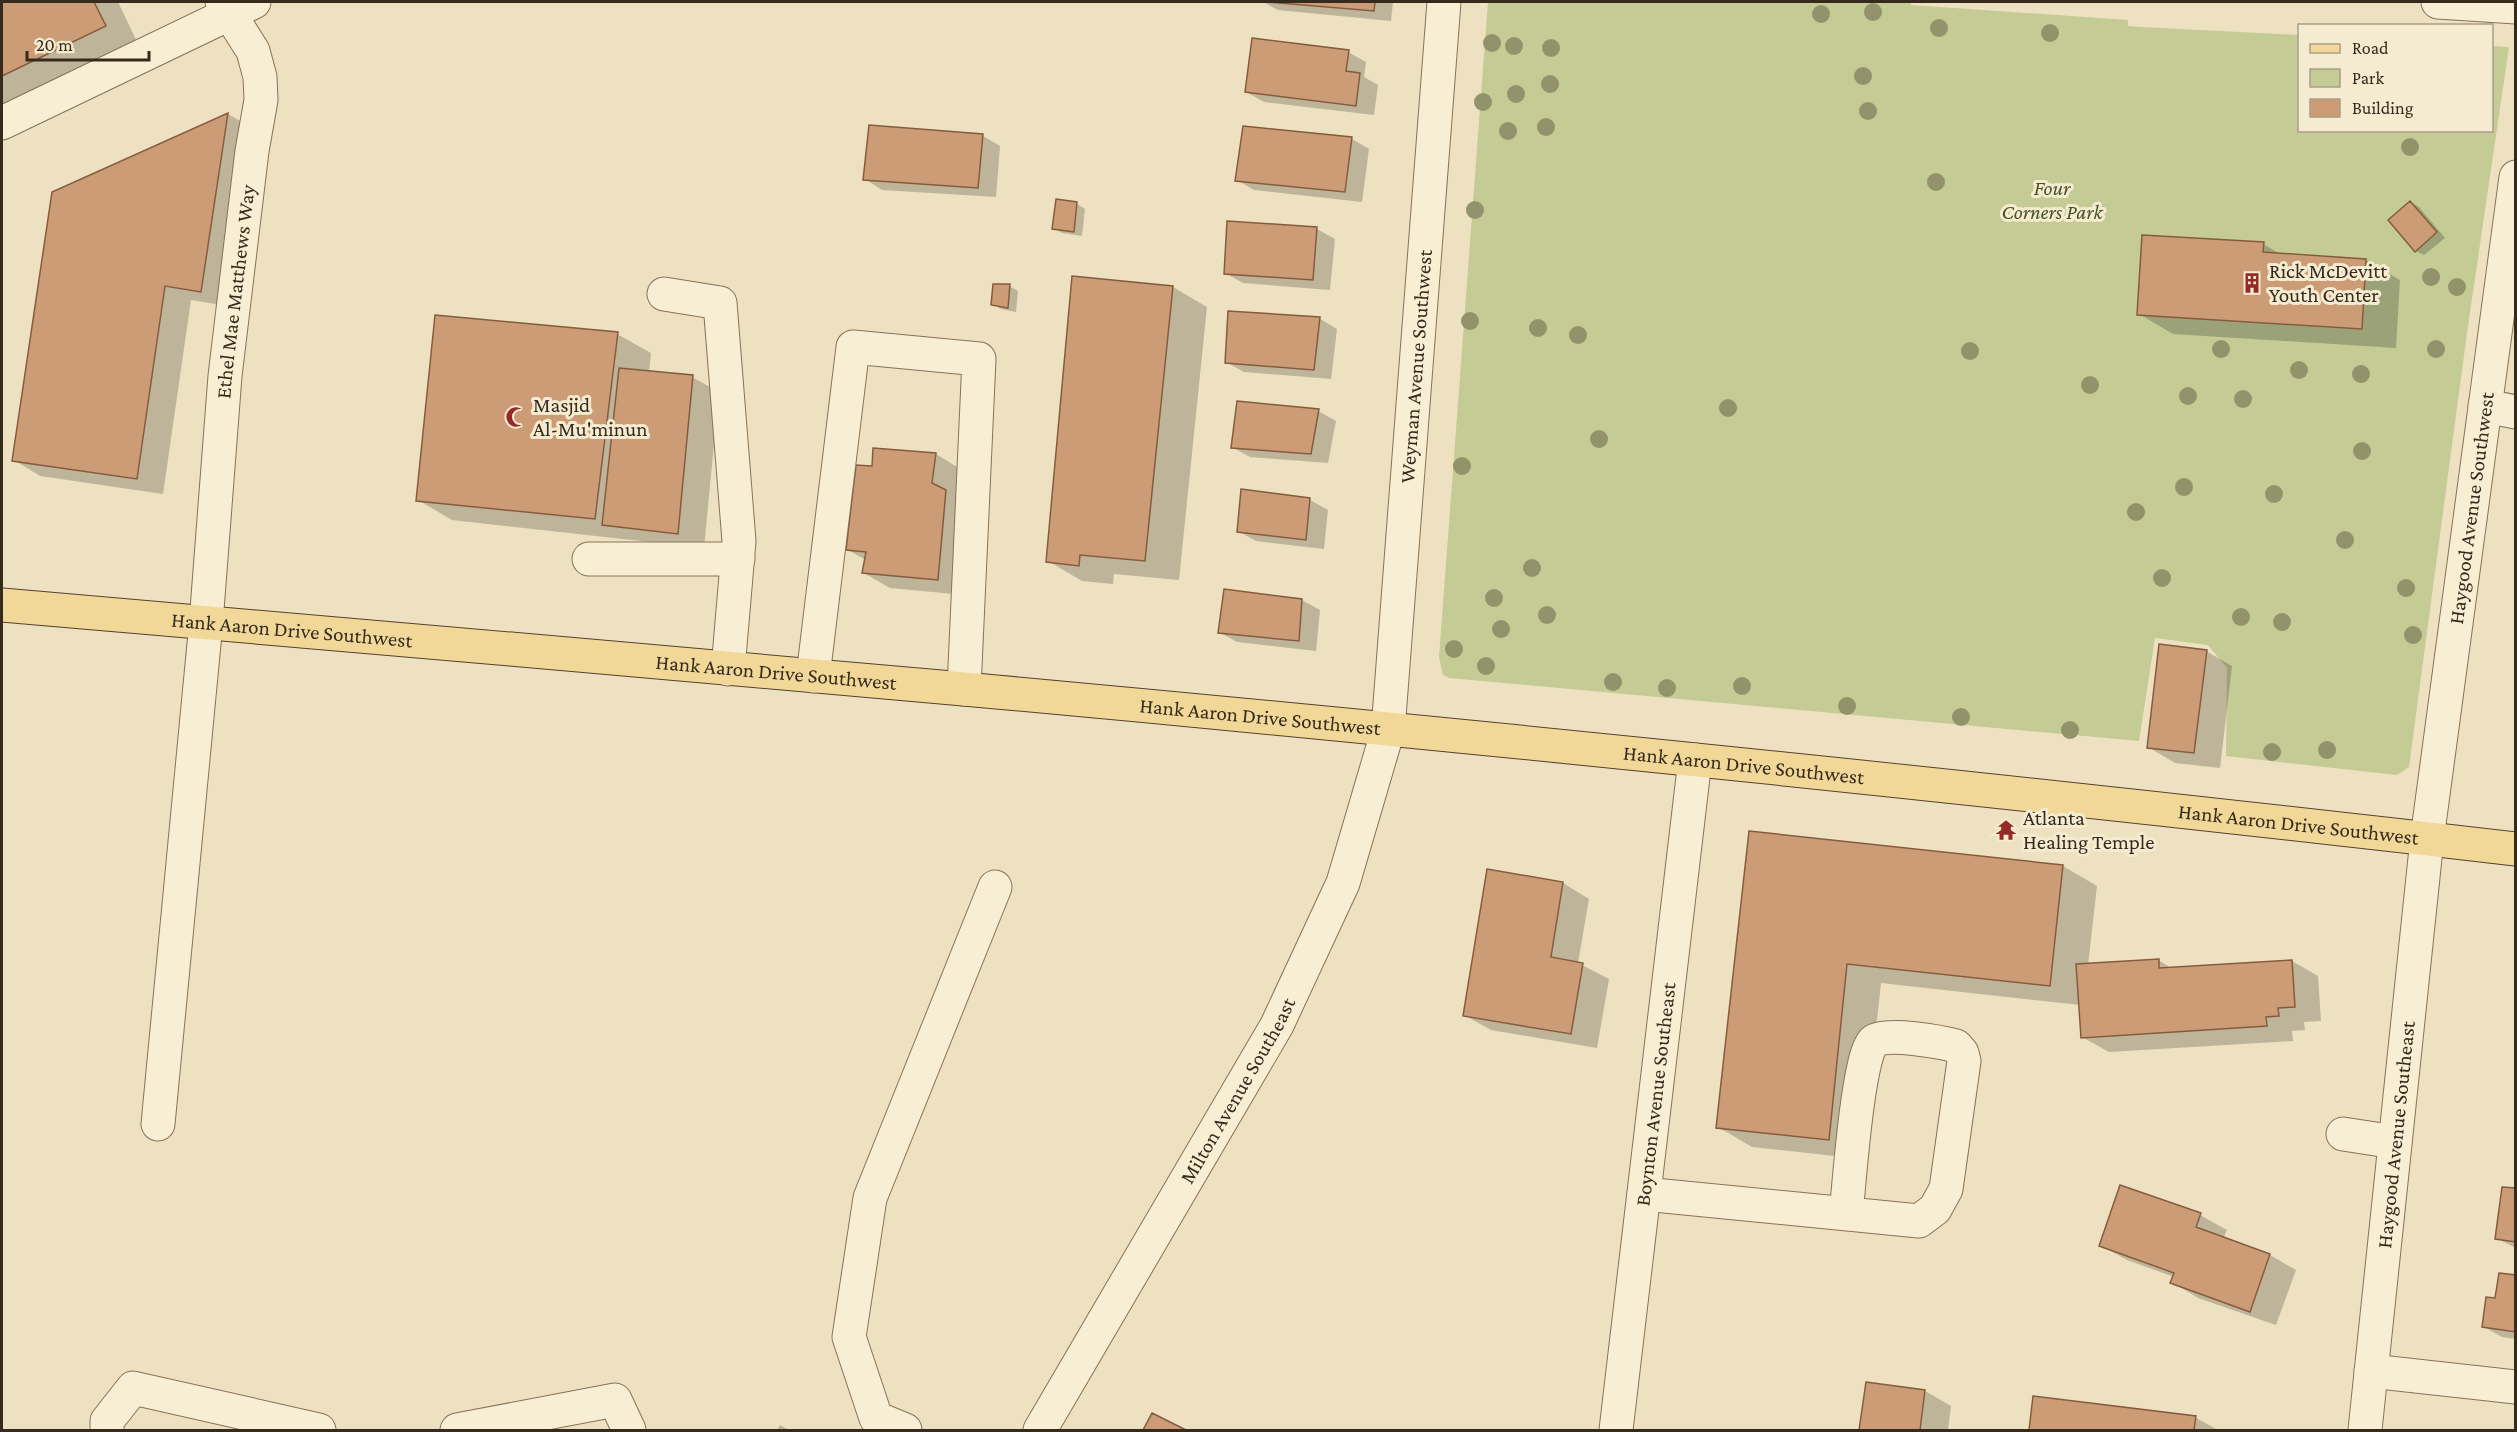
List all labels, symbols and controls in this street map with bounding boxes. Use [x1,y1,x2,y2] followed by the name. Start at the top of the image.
[27,24,148,62] scale bar
[2298,24,2493,132] legend
[36,35,73,55] text: 20 m
[2352,38,2389,58] text: Road
[2352,68,2384,88] text: Park
[2352,98,2414,118] text: Building
[2001,176,2103,224] park label: Four Corners Park
[211,183,260,400] street label: Ethel Mae Matthews Way
[1395,248,1437,484] street label: Weyman Avenue Southwest
[2269,259,2388,307] place label: Rick McDevitt Youth Center
[2240,271,2264,295] building icon: Rick McDevitt Youth Center
[2444,390,2499,626] street label: Haygood Avenue Southwest
[533,393,648,441] place label: Masjid Al-Mu'minun
[504,405,528,429] mosque icon: Masjid Al-Mu'minun
[170,608,415,653] street label: Hank Aaron Drive Southwest
[655,650,899,695] street label: Hank Aaron Drive Southwest
[1138,693,1383,740] street label: Hank Aaron Drive Southwest
[1622,741,1866,789] street label: Hank Aaron Drive Southwest
[2177,799,2421,850] street label: Hank Aaron Drive Southwest
[2023,806,2155,854] place label: Atlanta Healing Temple
[1994,818,2018,842] temple icon: Atlanta Healing Temple
[1630,980,1681,1207] street label: Boynton Avenue Southeast
[1175,993,1301,1188] street label: Milton Avenue Southeast
[2372,1019,2420,1249] street label: Haygood Avenue Southeast

